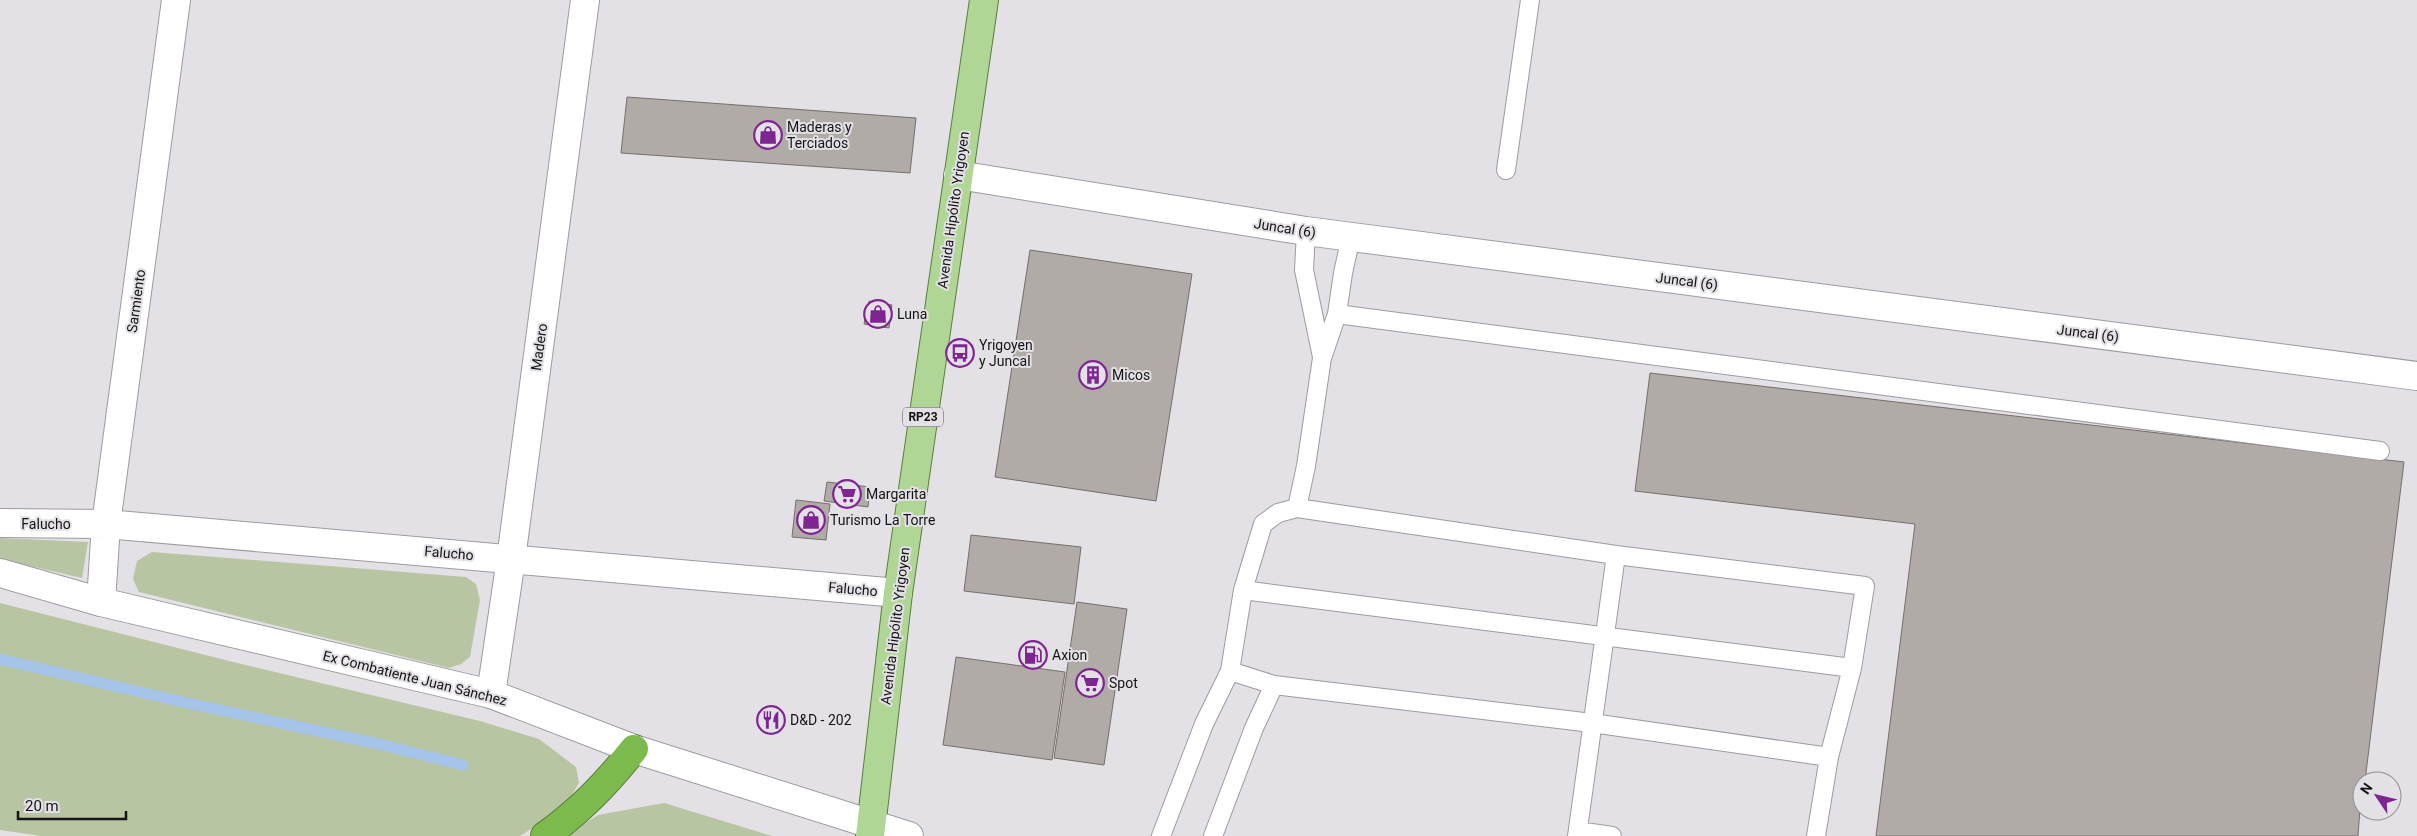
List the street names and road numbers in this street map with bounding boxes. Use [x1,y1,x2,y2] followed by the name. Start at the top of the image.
[934,130,972,290] street label: Avenida Hipólito Yrigoyen
[1253,215,1317,242] street label: Juncal (6)
[124,268,148,334] street label: Sarmiento
[1655,269,1719,294] street label: Juncal (6)
[2056,321,2120,346] street label: Juncal (6)
[528,322,550,372] street label: Madero
[903,408,943,427] road number: RP23
[21,516,71,532] street label: Falucho
[424,543,474,563] street label: Falucho
[877,546,913,706] street label: Avenida Hipólito Yrigoyen
[828,579,878,599] street label: Falucho
[321,647,509,709] street label: Ex Combatiente Juan Sánchez

